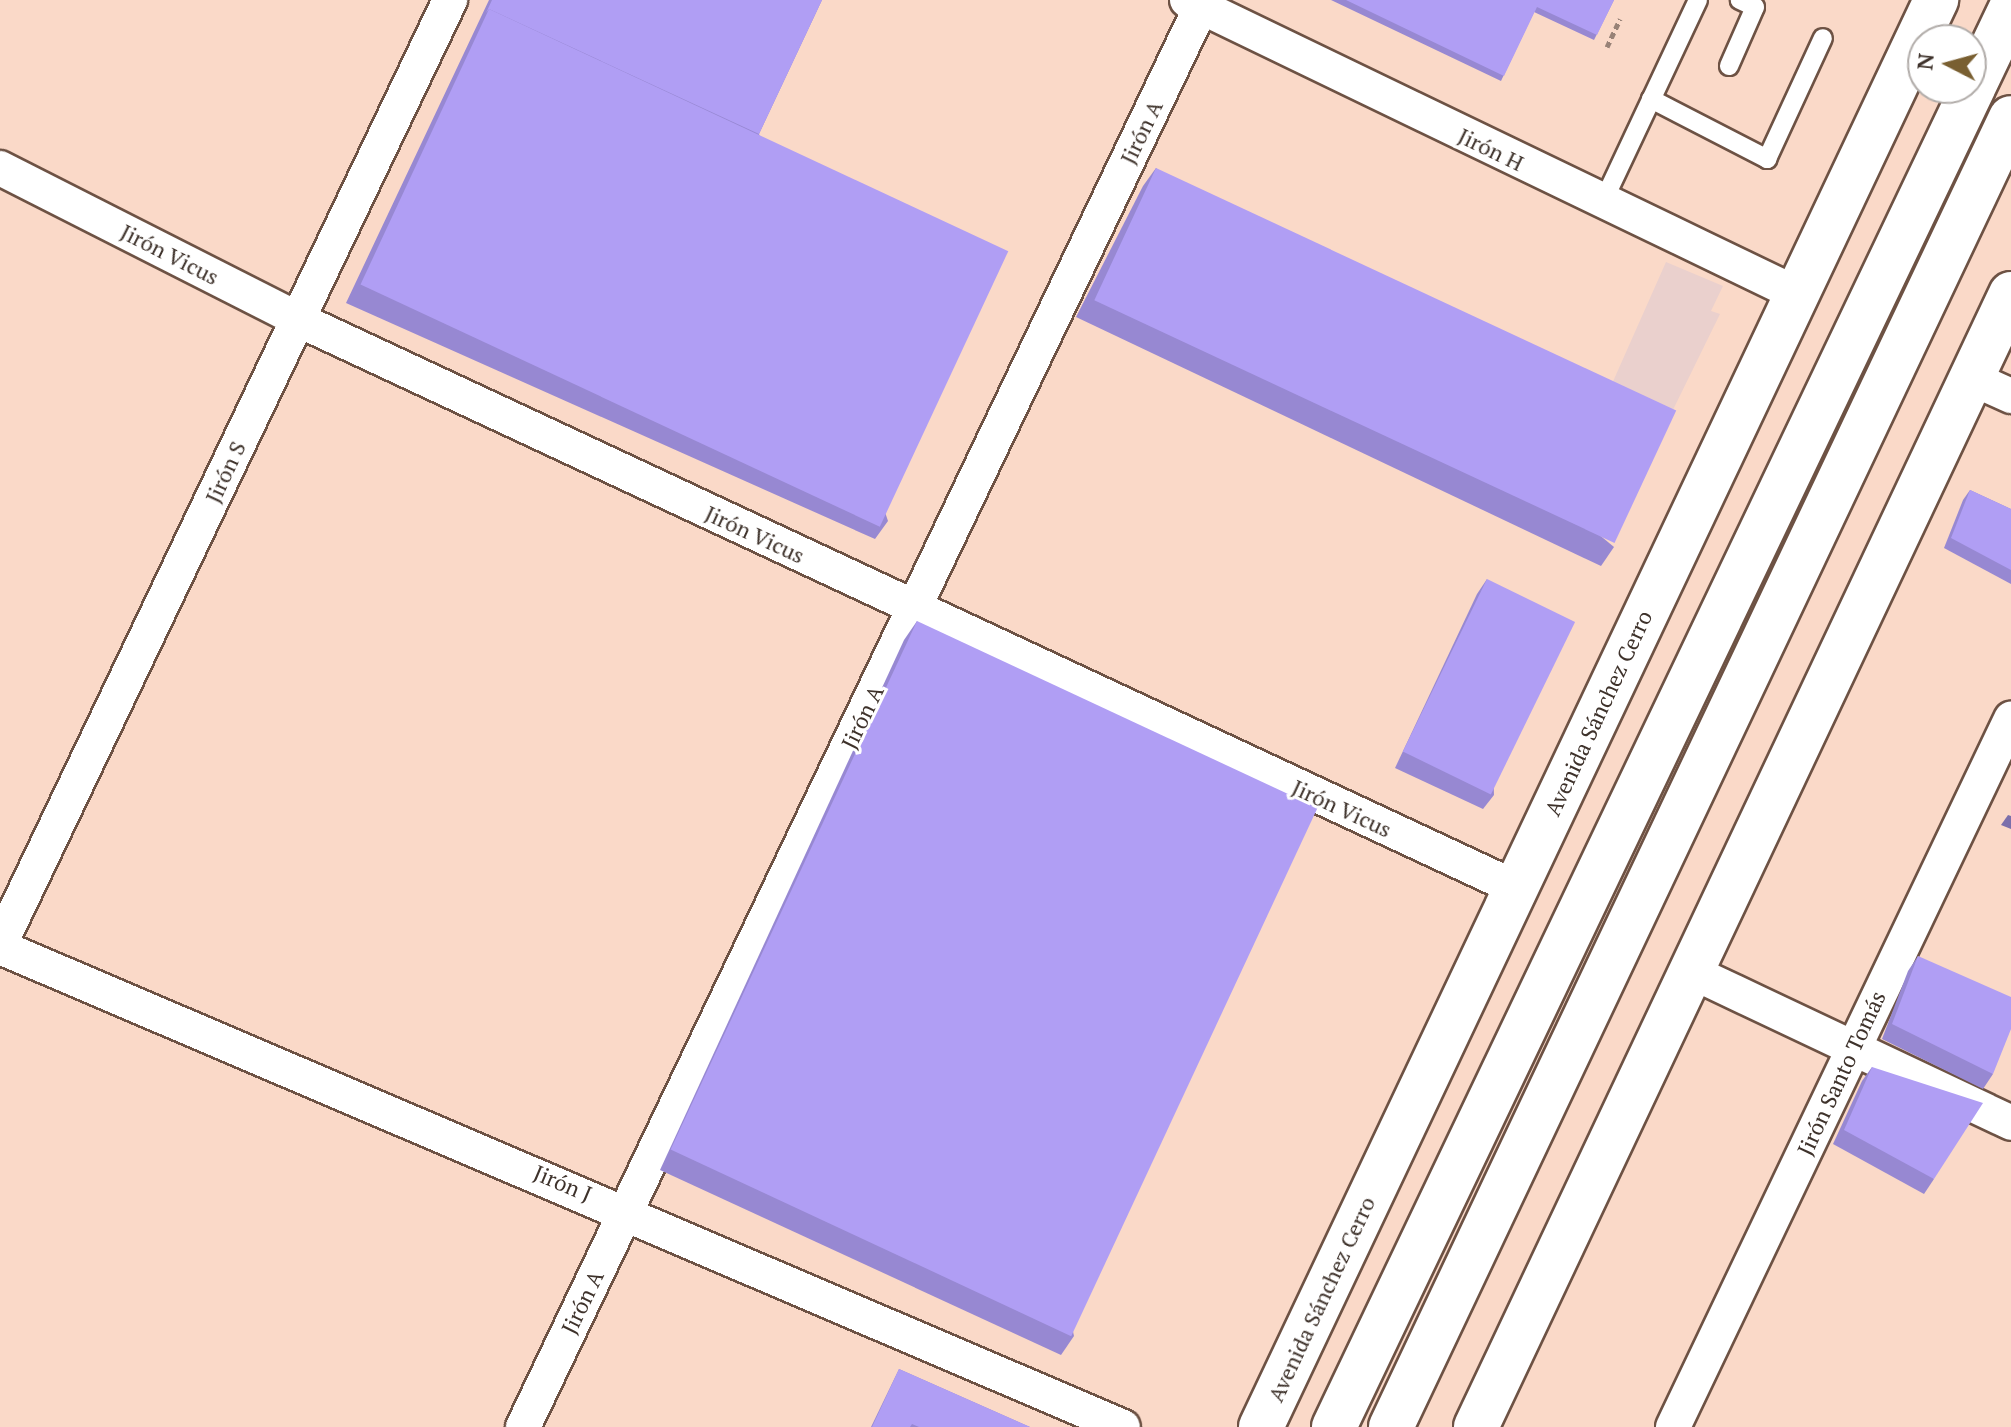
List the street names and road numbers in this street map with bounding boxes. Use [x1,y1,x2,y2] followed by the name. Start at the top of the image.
[1114,96,1168,168] street label: Jirón A
[1454,122,1528,176] street label: Jirón H
[116,218,224,290] street label: Jirón Vicus
[199,437,251,507] street label: Jirón S
[701,499,809,569] street label: Jirón Vicus
[1539,606,1657,820] street label: Avenida Sánchez Cerro
[835,681,889,753] street label: Jirón A
[1288,773,1396,843] street label: Jirón Vicus
[1791,986,1891,1160] street label: Jirón Santo Tomás
[530,1159,596,1207] street label: Jirón J
[1262,1192,1380,1406] street label: Avenida Sánchez Cerro
[555,1266,609,1338] street label: Jirón A

